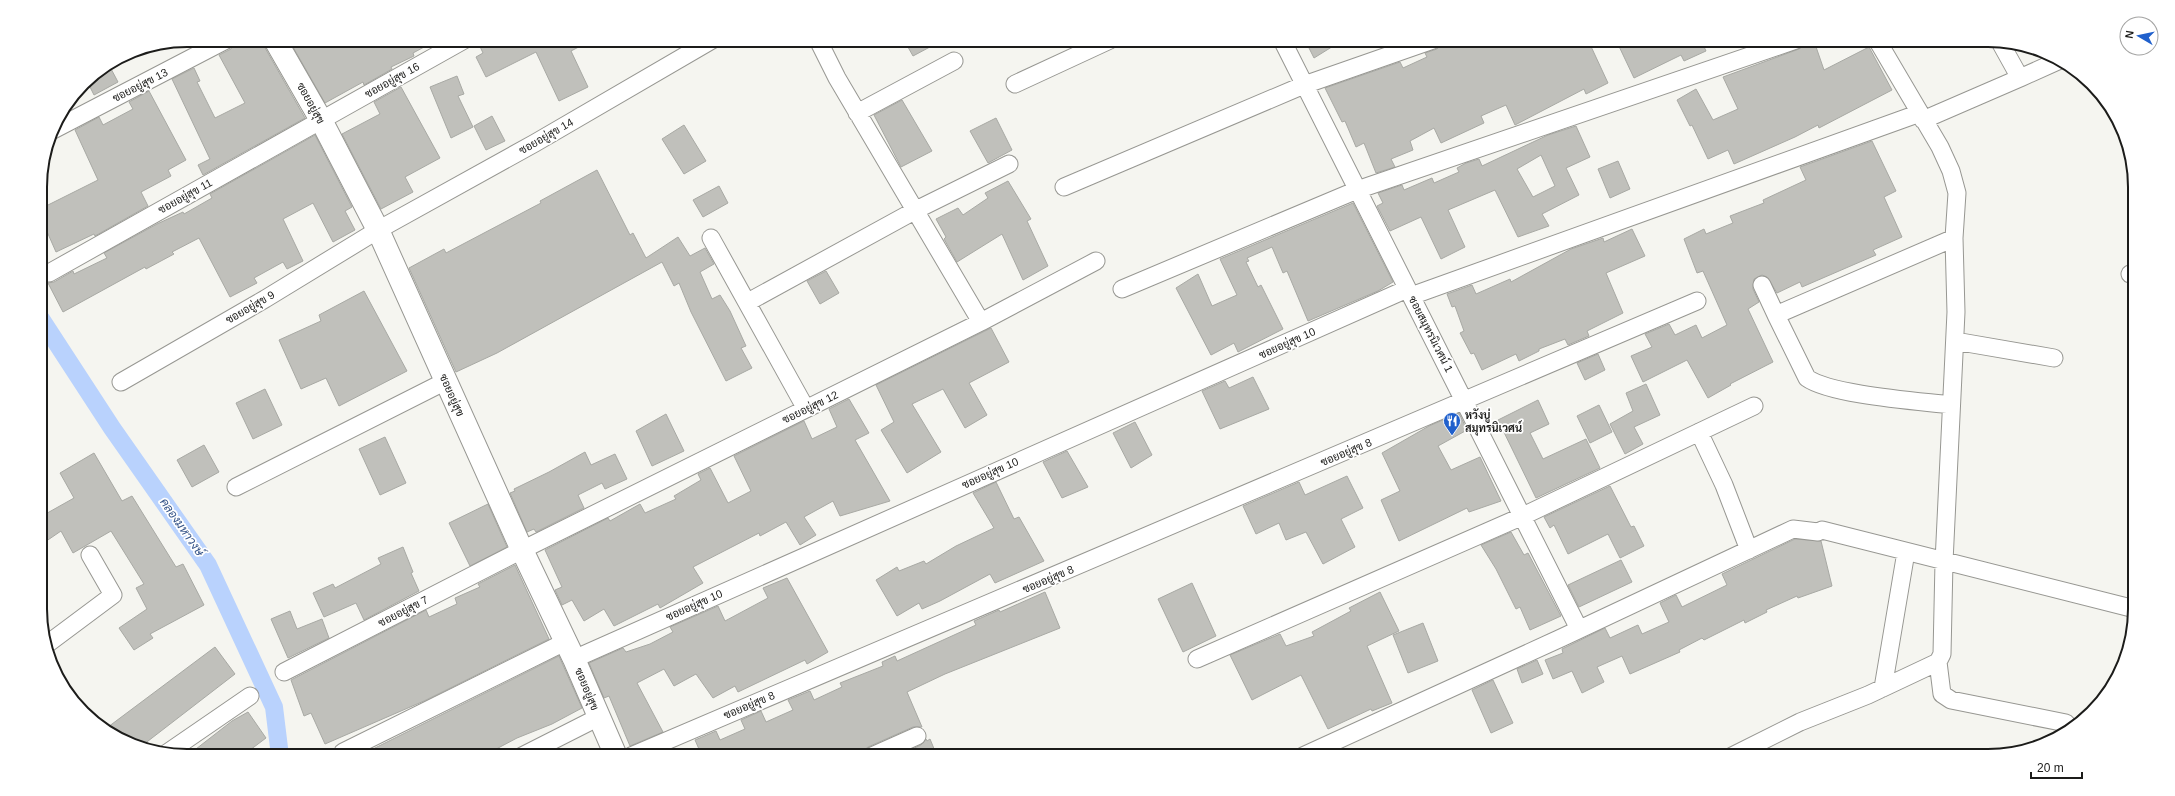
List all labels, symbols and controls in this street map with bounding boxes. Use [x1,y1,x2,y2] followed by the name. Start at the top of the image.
[2119,16,2159,56] north arrow
[2123,30,2136,39] text: N
[362,59,423,103] street label: ซอยอยู่สุข 16
[110,65,171,107] street label: ซอยอยู่สุข 13
[292,80,328,127] street label: ซอยอยู่สุข
[516,115,577,159] street label: ซอยอยู่สุข 14
[156,175,215,218] street label: ซอยอยู่สุข 11
[223,287,278,328] street label: ซอยอยู่สุข 9
[1404,293,1457,376] street label: ซอยสมุทรนิเวศน์ 1
[1257,324,1318,364] street label: ซอยอยู่สุข 10
[435,372,468,419] street label: ซอยอยู่สุข
[780,387,841,428] street label: ซอยอยู่สุข 12
[1465,408,1523,436] place label: หวังบู่ สมุทรนิเวศน์
[1442,411,1462,436] restaurant icon: หวังบู่ สมุทรนิเวศน์
[1318,435,1375,471] street label: ซอยอยู่สุข 8
[960,454,1021,494] street label: ซอยอยู่สุข 10
[157,495,209,560] water label: คลองมหาวงษ์
[1020,562,1077,598] street label: ซอยอยู่สุข 8
[664,586,725,626] street label: ซอยอยู่สุข 10
[376,592,431,631] street label: ซอยอยู่สุข 7
[570,665,602,713] street label: ซอยอยู่สุข
[721,688,778,724] street label: ซอยอยู่สุข 8
[2031,754,2082,780] scale bar
[2037,761,2064,775] text: 20 m

